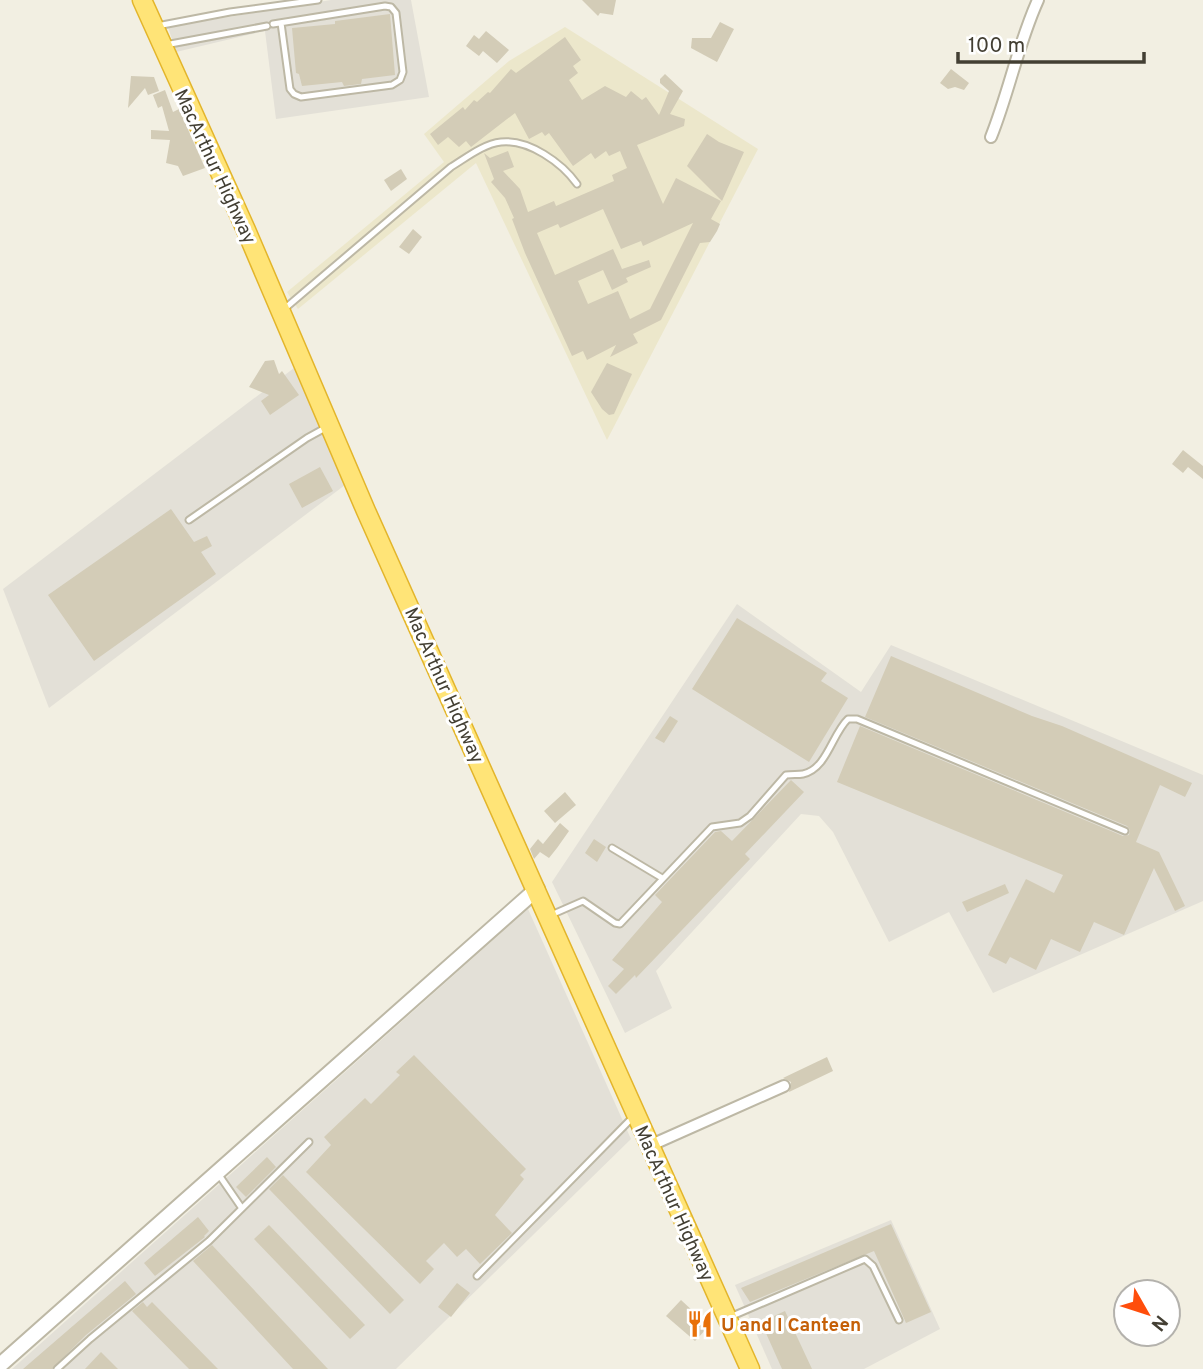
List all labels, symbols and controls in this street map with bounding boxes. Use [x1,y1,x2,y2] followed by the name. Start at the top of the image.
[958,21,1144,65] scale bar
[968,33,1025,60] text: 100 m
[168,86,261,248] street label: MacArthur Highway
[398,604,488,767] street label: MacArthur Highway
[628,1122,718,1285] street label: MacArthur Highway
[1112,1278,1182,1348] north arrow
[685,1309,715,1339] restaurant icon: U and I Canteen
[1145,1310,1172,1335] text: N
[721,1314,861,1338] place label: U and I Canteen

